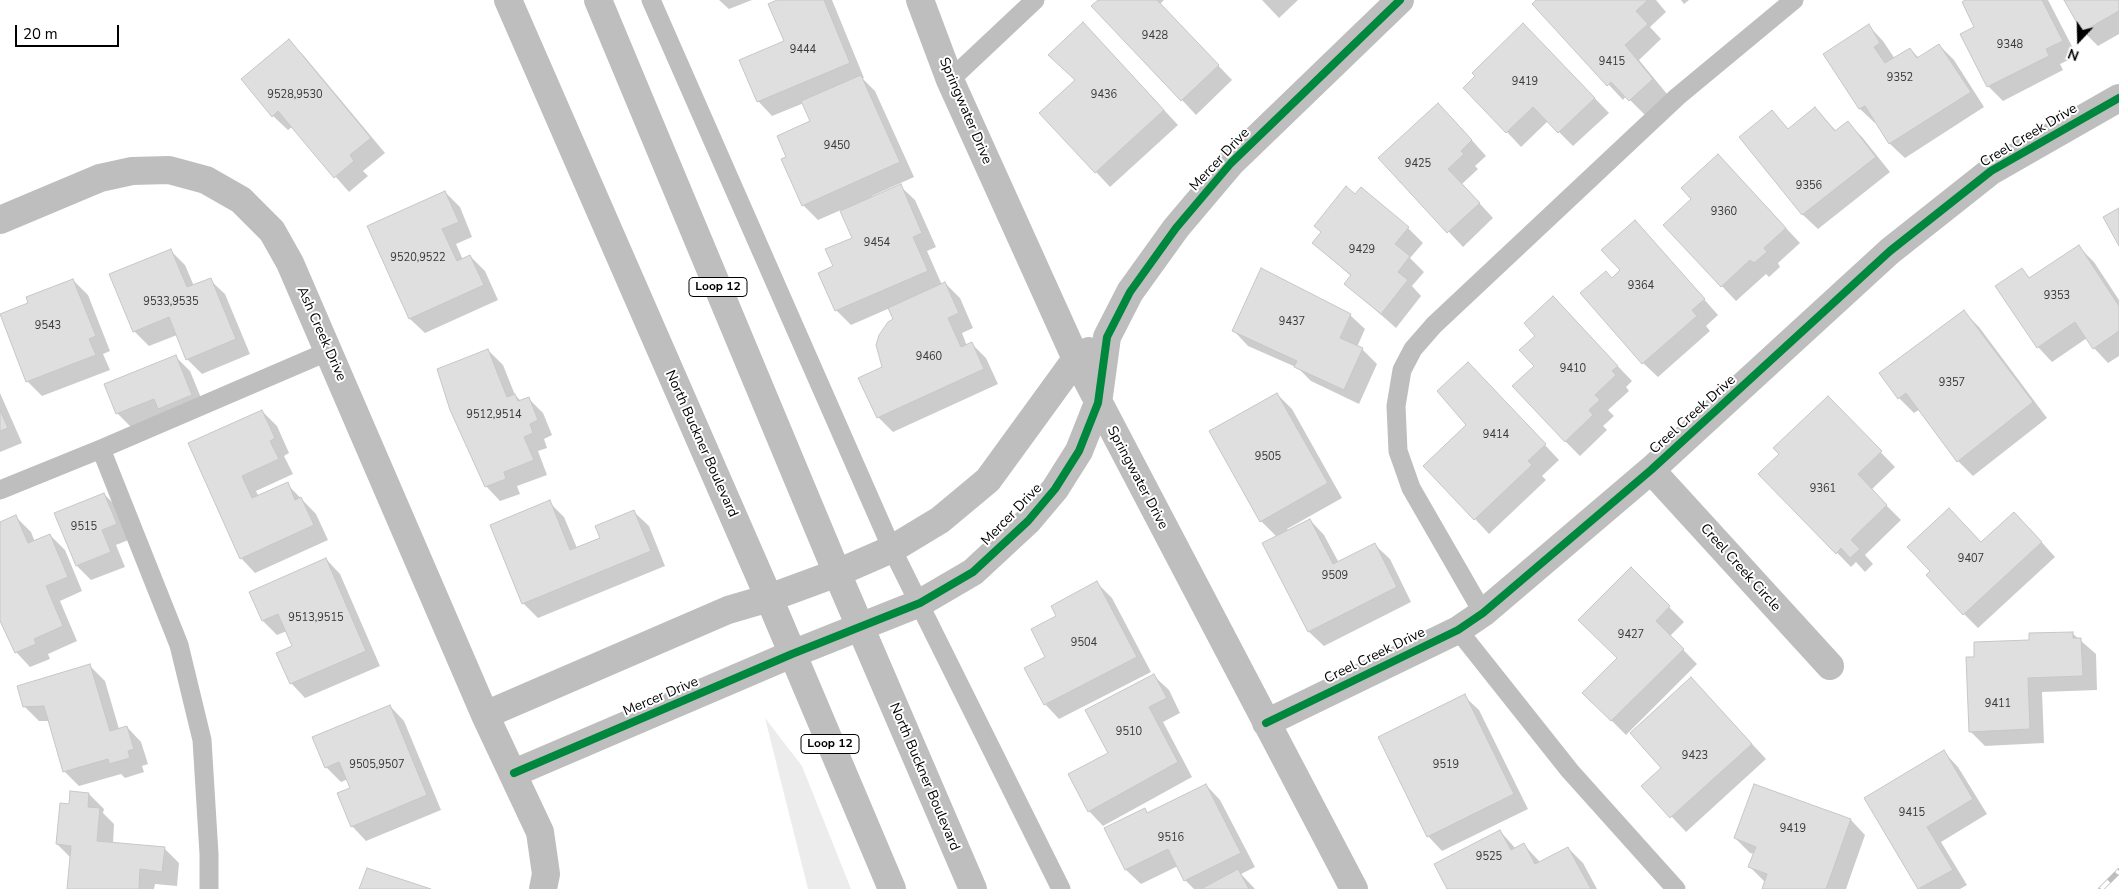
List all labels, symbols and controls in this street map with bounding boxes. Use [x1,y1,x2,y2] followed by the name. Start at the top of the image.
[18,15,121,47] scale bar
[2054,15,2104,65] north arrow
[23,24,58,44] text: 20 m
[1142,29,1168,43] house number: 9428
[1997,38,2023,52] house number: 9348
[790,43,816,57] house number: 9444
[2065,44,2082,65] text: N
[935,55,995,167] street label: Springwater Drive
[1599,55,1625,69] house number: 9415
[1887,71,1913,85] house number: 9352
[1512,75,1538,89] house number: 9419
[267,88,323,102] house number: 9528,9530
[1091,88,1117,102] house number: 9436
[1978,100,2080,172] street label: Creel Creek Drive
[1187,125,1253,195] street label: Mercer Drive
[824,139,850,153] house number: 9450
[1405,157,1431,171] house number: 9425
[1796,179,1822,193] house number: 9356
[1711,205,1737,219] house number: 9360
[864,236,890,250] house number: 9454
[1349,243,1375,257] house number: 9429
[390,251,446,265] house number: 9520,9522
[689,278,747,296] road number: Loop 12
[1628,279,1654,293] house number: 9364
[293,284,349,384] street label: Ash Creek Drive
[2044,289,2070,303] house number: 9353
[143,295,199,309] house number: 9533,9535
[1279,315,1305,329] house number: 9437
[35,319,61,333] house number: 9543
[916,350,942,364] house number: 9460
[1560,362,1586,376] house number: 9410
[661,368,741,520] street label: North Buckner Boulevard
[1646,372,1740,458] street label: Creel Creek Drive
[1939,376,1965,390] house number: 9357
[466,408,522,422] house number: 9512,9514
[1103,424,1171,532] street label: Springwater Drive
[1483,428,1509,442] house number: 9414
[1255,450,1281,464] house number: 9505
[978,480,1046,550] street label: Mercer Drive
[1810,482,1836,496] house number: 9361
[71,520,97,534] house number: 9515
[1696,521,1784,615] street label: Creel Creek Circle
[1958,552,1984,566] house number: 9407
[1322,569,1348,583] house number: 9509
[288,611,344,625] house number: 9513,9515
[1322,624,1428,688] street label: Creel Creek Drive
[1618,628,1644,642] house number: 9427
[1071,636,1097,650] house number: 9504
[621,674,701,720] street label: Mercer Drive
[1985,697,2011,711] house number: 9411
[885,701,963,853] street label: North Buckner Boulevard
[1116,725,1142,739] house number: 9510
[801,734,859,754] road number: Loop 12
[1682,749,1708,763] house number: 9423
[349,758,405,772] house number: 9505,9507
[1433,758,1459,772] house number: 9519
[1899,806,1925,820] house number: 9415
[1780,822,1806,836] house number: 9419
[1158,831,1184,845] house number: 9516
[1476,850,1502,864] house number: 9525

